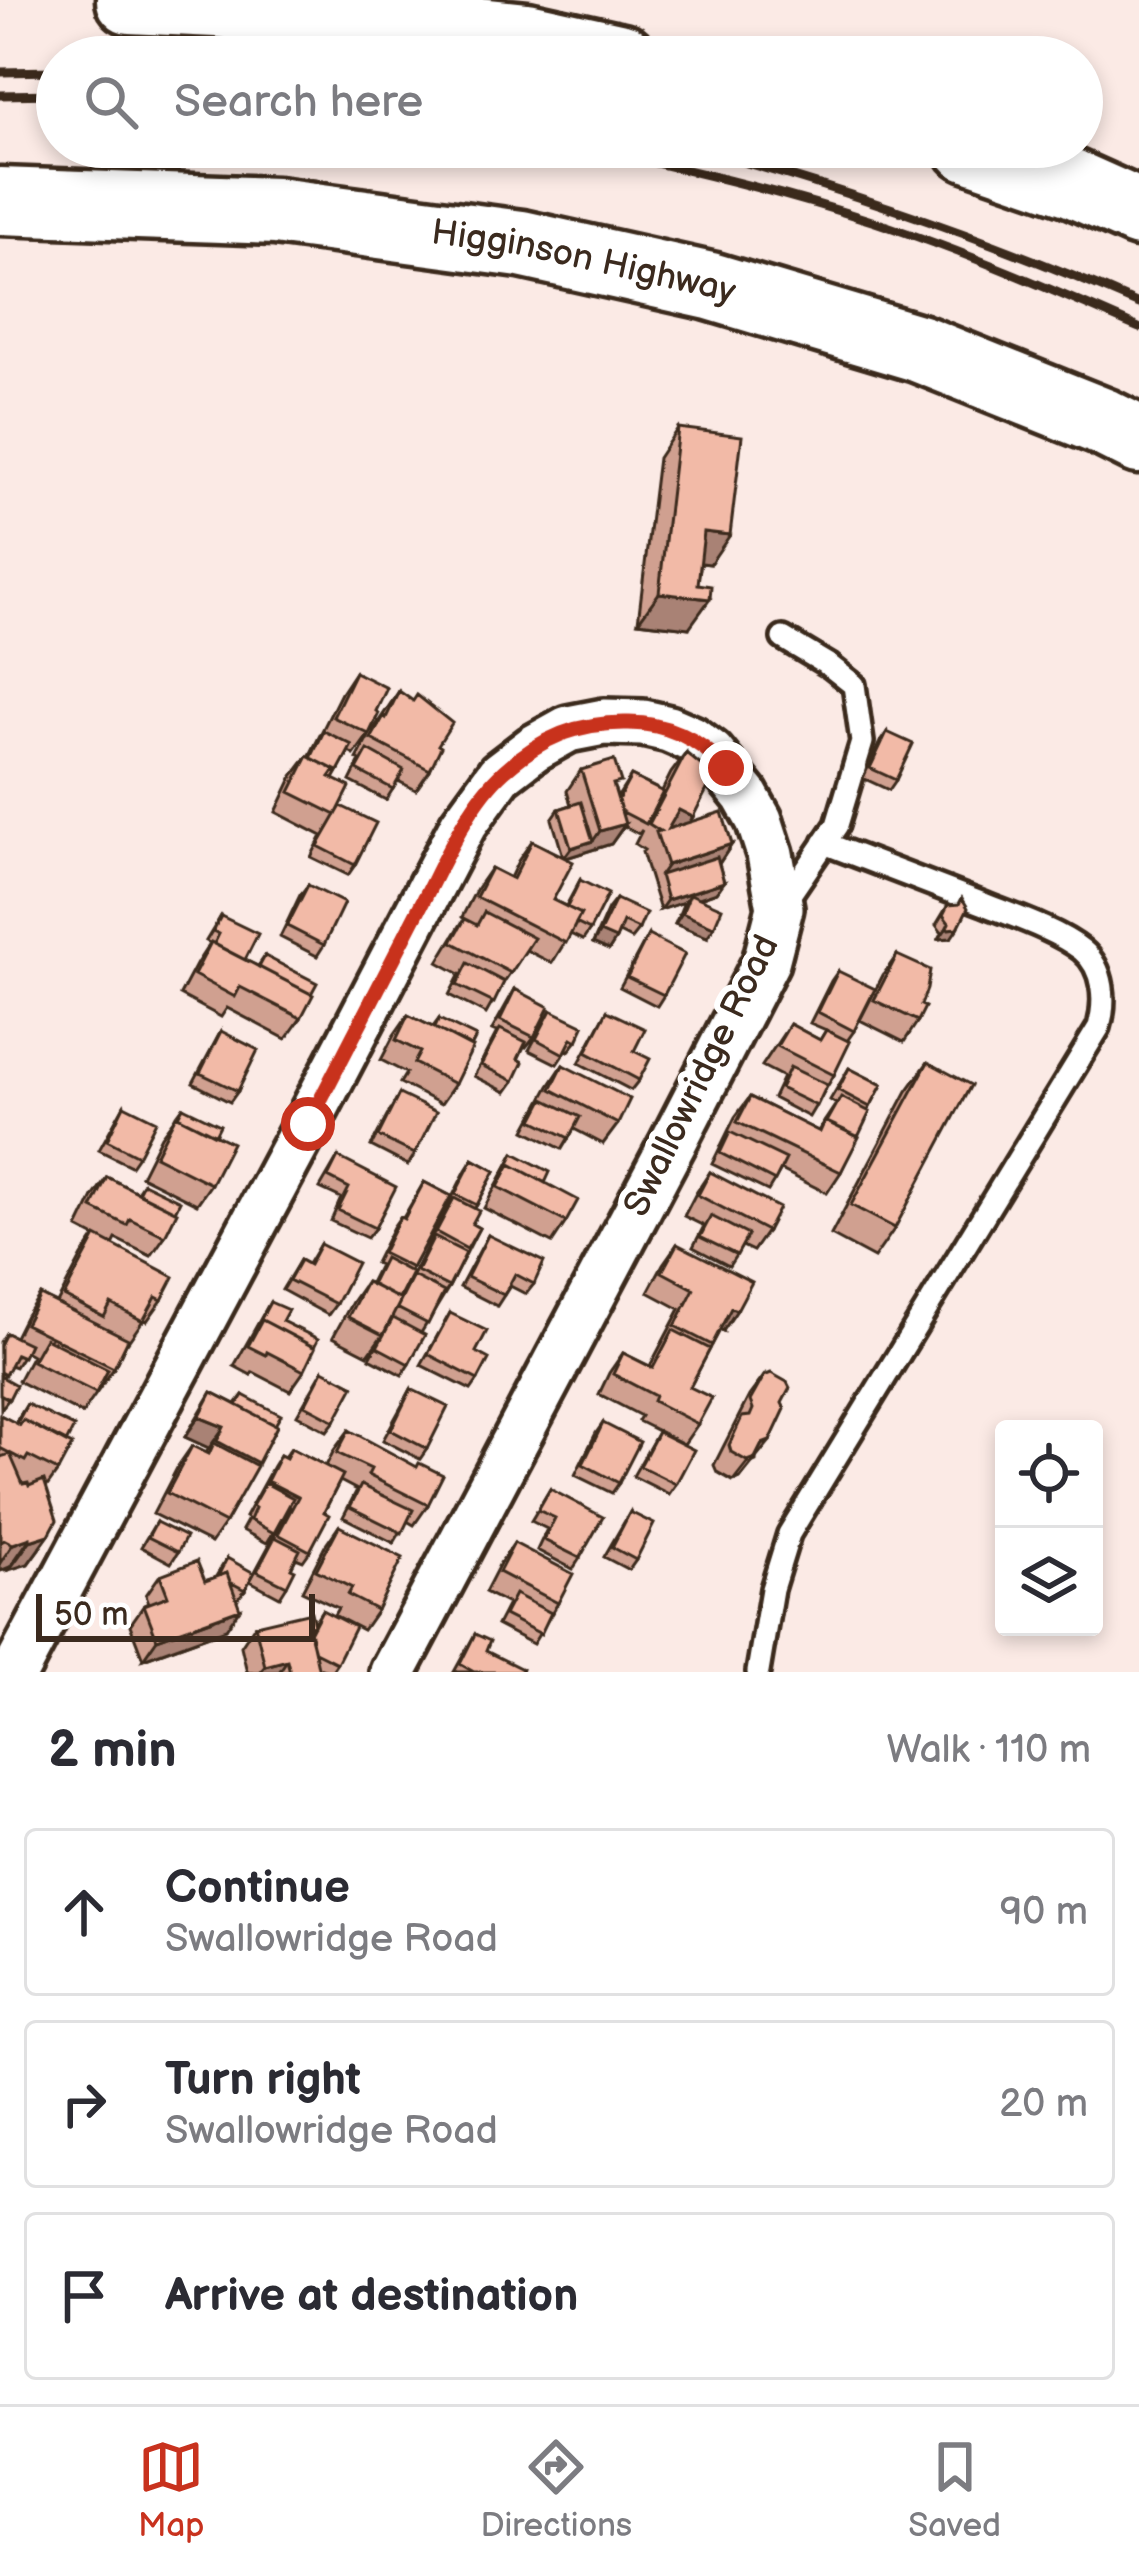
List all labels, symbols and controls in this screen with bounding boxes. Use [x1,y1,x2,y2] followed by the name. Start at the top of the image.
[36,36,1103,168] search box
[78,69,144,135] icon: search
[174,75,423,130] text: Search here
[429,211,741,314] street label: Higginson Highway
[699,741,753,795] route end
[615,928,789,1224] street label: Swallowridge Road
[281,1097,335,1151] route start
[995,1420,1103,1636] map controls
[995,1420,1103,1528] button: locate
[995,1528,1103,1636] button: layers
[36,1588,315,1641] scale bar
[54,1595,129,1635] text: 50 m
[48,1720,177,1781] text: 2 min
[886,1727,1091,1774] text: Walk · 110 m
[165,1861,350,1916] text: Continue
[51,1879,117,1945] icon: ahead
[1000,1889,1088,1936] text: 90 m
[165,1916,498,1963] text: Swallowridge Road
[165,2053,361,2108] text: Turn right
[51,2071,117,2137] icon: right
[999,2081,1088,2128] text: 20 m
[165,2108,498,2155] text: Swallowridge Road
[51,2263,117,2329] icon: arrive
[165,2269,578,2324] text: Arrive at destination
[138,2434,204,2546] tab: Map
[481,2434,632,2546] tab: Directions
[908,2434,1001,2546] tab: Saved

